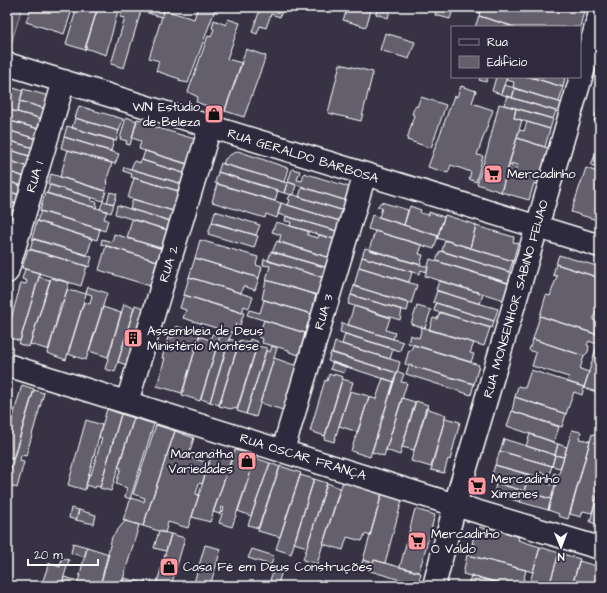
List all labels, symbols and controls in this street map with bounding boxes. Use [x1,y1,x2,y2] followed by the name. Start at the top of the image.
[451,26,581,78] legend
[487,34,508,51] text: Rua
[487,54,527,71] text: Edifício
[132,98,201,131] place label: WN Estúdio de Beleza
[203,103,225,125] shop icon: WN Estúdio de Beleza
[225,124,381,188] street label: RUA GERALDO BARBOSA
[22,159,48,195] street label: RUA 1
[482,163,504,185] supermarket icon: Mercadinho
[507,165,576,183] place label: Mercadinho
[479,197,553,400] street label: RUA MONSENHOR SABINO FEIJAO
[155,243,183,285] street label: RUA 2
[310,291,338,332] street label: RUA 3
[147,322,264,355] place label: Assembleia de Deus Ministério Montese
[122,327,144,349] building icon: Assembleia de Deus Ministério Montese
[238,429,369,485] street label: RUA OSCAR FRANÇA
[169,445,233,478] place label: Maranatha Variedades
[236,450,258,472] shop icon: Maranatha Variedades
[491,470,560,503] place label: Mercadinho Ximenes
[466,475,488,497] supermarket icon: Mercadinho Ximenes
[431,525,500,558] place label: Mercadinho O Valdo
[541,527,581,567] north arrow
[406,530,428,552] supermarket icon: Mercadinho O Valdo
[28,541,98,567] scale bar
[34,547,63,564] text: 20 m
[557,549,565,564] text: N
[158,556,180,578] shop icon: Casa Fé em Deus Construções
[183,558,373,576] place label: Casa Fé em Deus Construções

